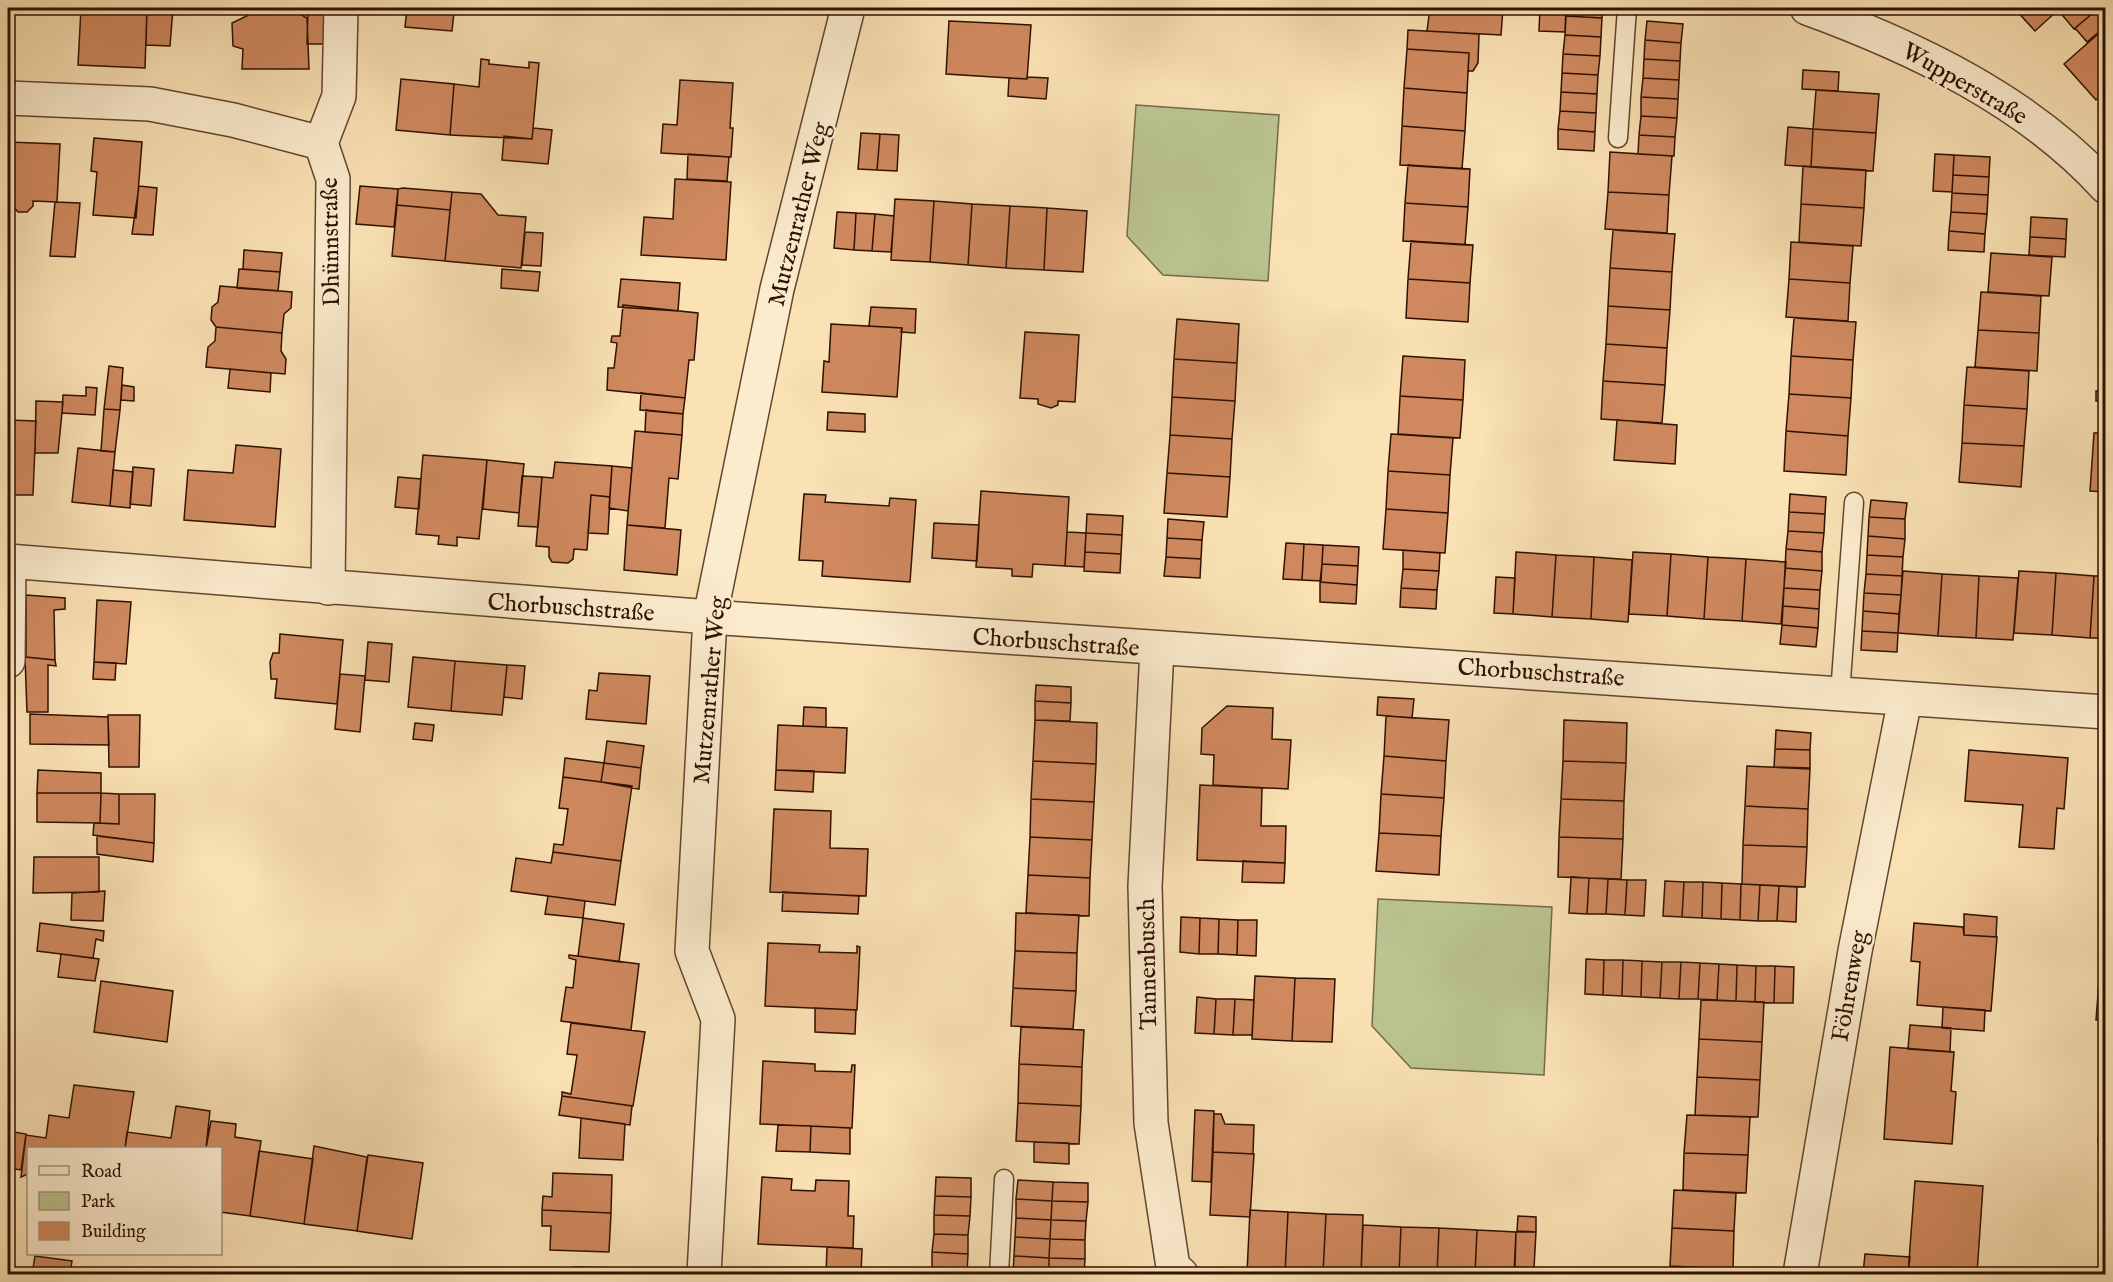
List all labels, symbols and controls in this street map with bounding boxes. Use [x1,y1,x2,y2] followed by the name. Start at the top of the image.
[1896,36,2033,133] street label: Wupperstraße
[762,118,838,310] street label: Mutzenrather Weg
[315,177,348,307] street label: Dhünnstraße
[486,587,655,630] street label: Chorbuschstraße
[687,594,734,786] street label: Mutzenrather Weg
[971,622,1140,665] street label: Chorbuschstraße
[1456,652,1625,695] street label: Chorbuschstraße
[1132,897,1165,1030] street label: Tannenbusch
[1825,927,1876,1044] street label: Föhrenweg
[27,1147,222,1255] legend
[81,1161,122,1184] text: Road
[81,1191,116,1214] text: Park
[81,1221,146,1244] text: Building

